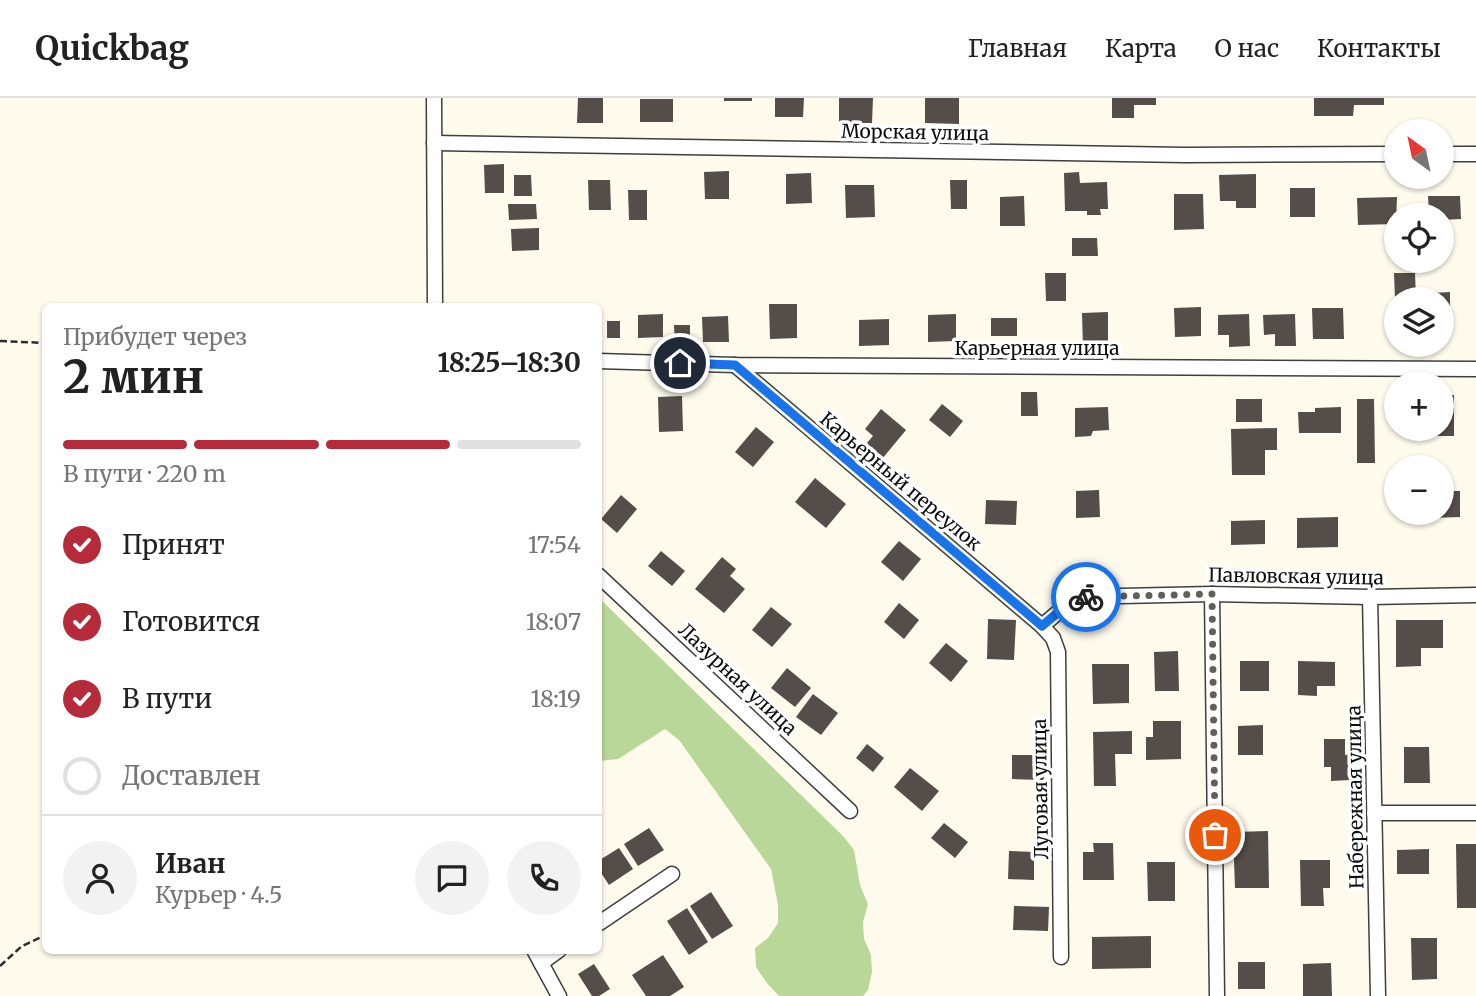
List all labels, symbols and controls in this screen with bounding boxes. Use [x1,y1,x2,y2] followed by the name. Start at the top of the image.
[35,28,189,69] text: Quickbag
[968,33,1067,64] text: Главная
[1105,33,1177,64] text: Карта
[1215,33,1279,64] text: О нас
[1317,33,1441,64] text: Контакты
[841,119,989,145] street label: Морская улица
[1384,119,1454,189] north arrow
[1384,119,1454,525] map controls
[1384,203,1454,273] button: locate
[1384,287,1454,357] button: layers
[63,322,247,351] text: Прибудет через
[650,333,710,393] pin
[955,336,1119,360] street label: Карьерная улица
[661,344,699,382] icon: home
[437,346,581,379] text: 18:25–18:30
[63,348,204,406] text: 2 мин
[1384,371,1454,441] button: +
[815,406,987,556] street label: Карьерный переулок
[1384,455,1454,525] button: −
[63,459,226,488] text: В пути · 220 m
[63,526,101,564] icon: check
[122,528,225,561] text: Принят
[528,530,581,559] text: 17:54
[1051,562,1121,632] courier
[1208,562,1384,590] street label: Павловская улица
[1067,578,1105,616] icon: bike
[63,603,101,641] icon: check
[122,605,260,638] text: Готовится
[526,607,581,636] text: 18:07
[674,618,802,740] street label: Лазурная улица
[63,680,101,718] icon: check
[122,682,212,715] text: В пути
[530,684,581,713] text: 18:19
[1341,705,1369,889] street label: Набережная улица
[1027,718,1053,860] street label: Луговая улица
[122,759,261,792] text: Доставлен
[1185,805,1245,865] pin
[1196,816,1234,854] icon: bag
[63,841,137,915] button: person
[415,841,489,915] button: chat
[507,841,581,915] button: phone
[155,847,225,880] text: Иван
[155,880,283,909] text: Курьер · 4.5

